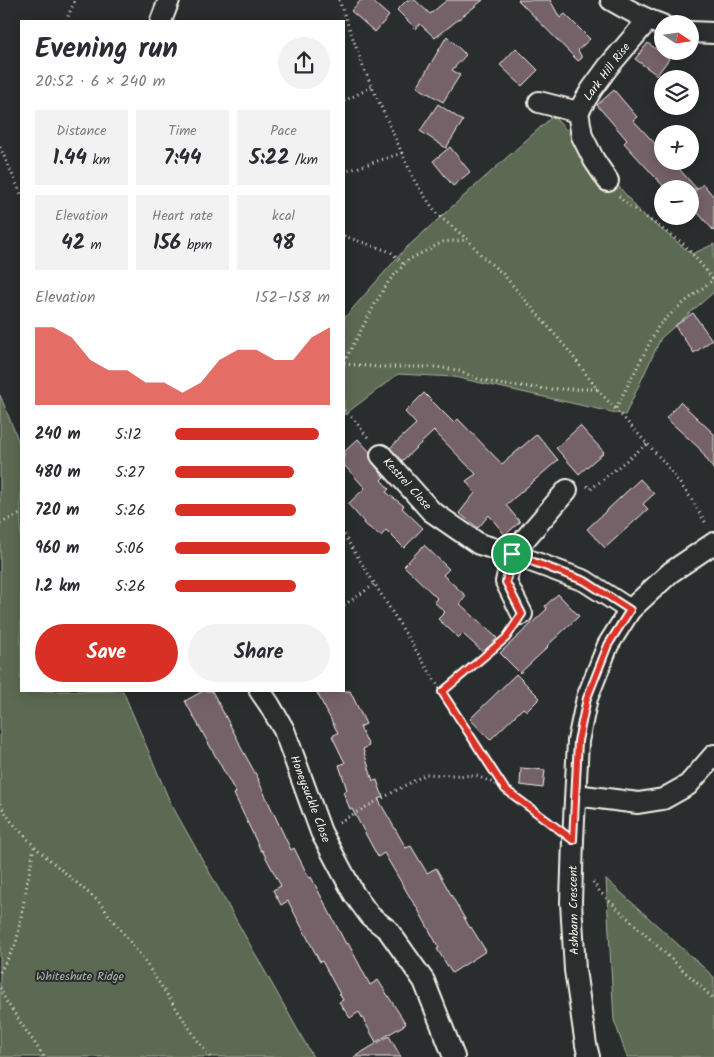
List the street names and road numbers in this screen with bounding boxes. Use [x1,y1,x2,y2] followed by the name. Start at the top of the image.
[579,38,636,105] street label: Lark Hill Rise
[378,453,436,515] street label: Kestrel Close
[285,753,336,846] street label: Honeysuckle Close
[564,865,584,955] street label: Ashbarn Crescent

